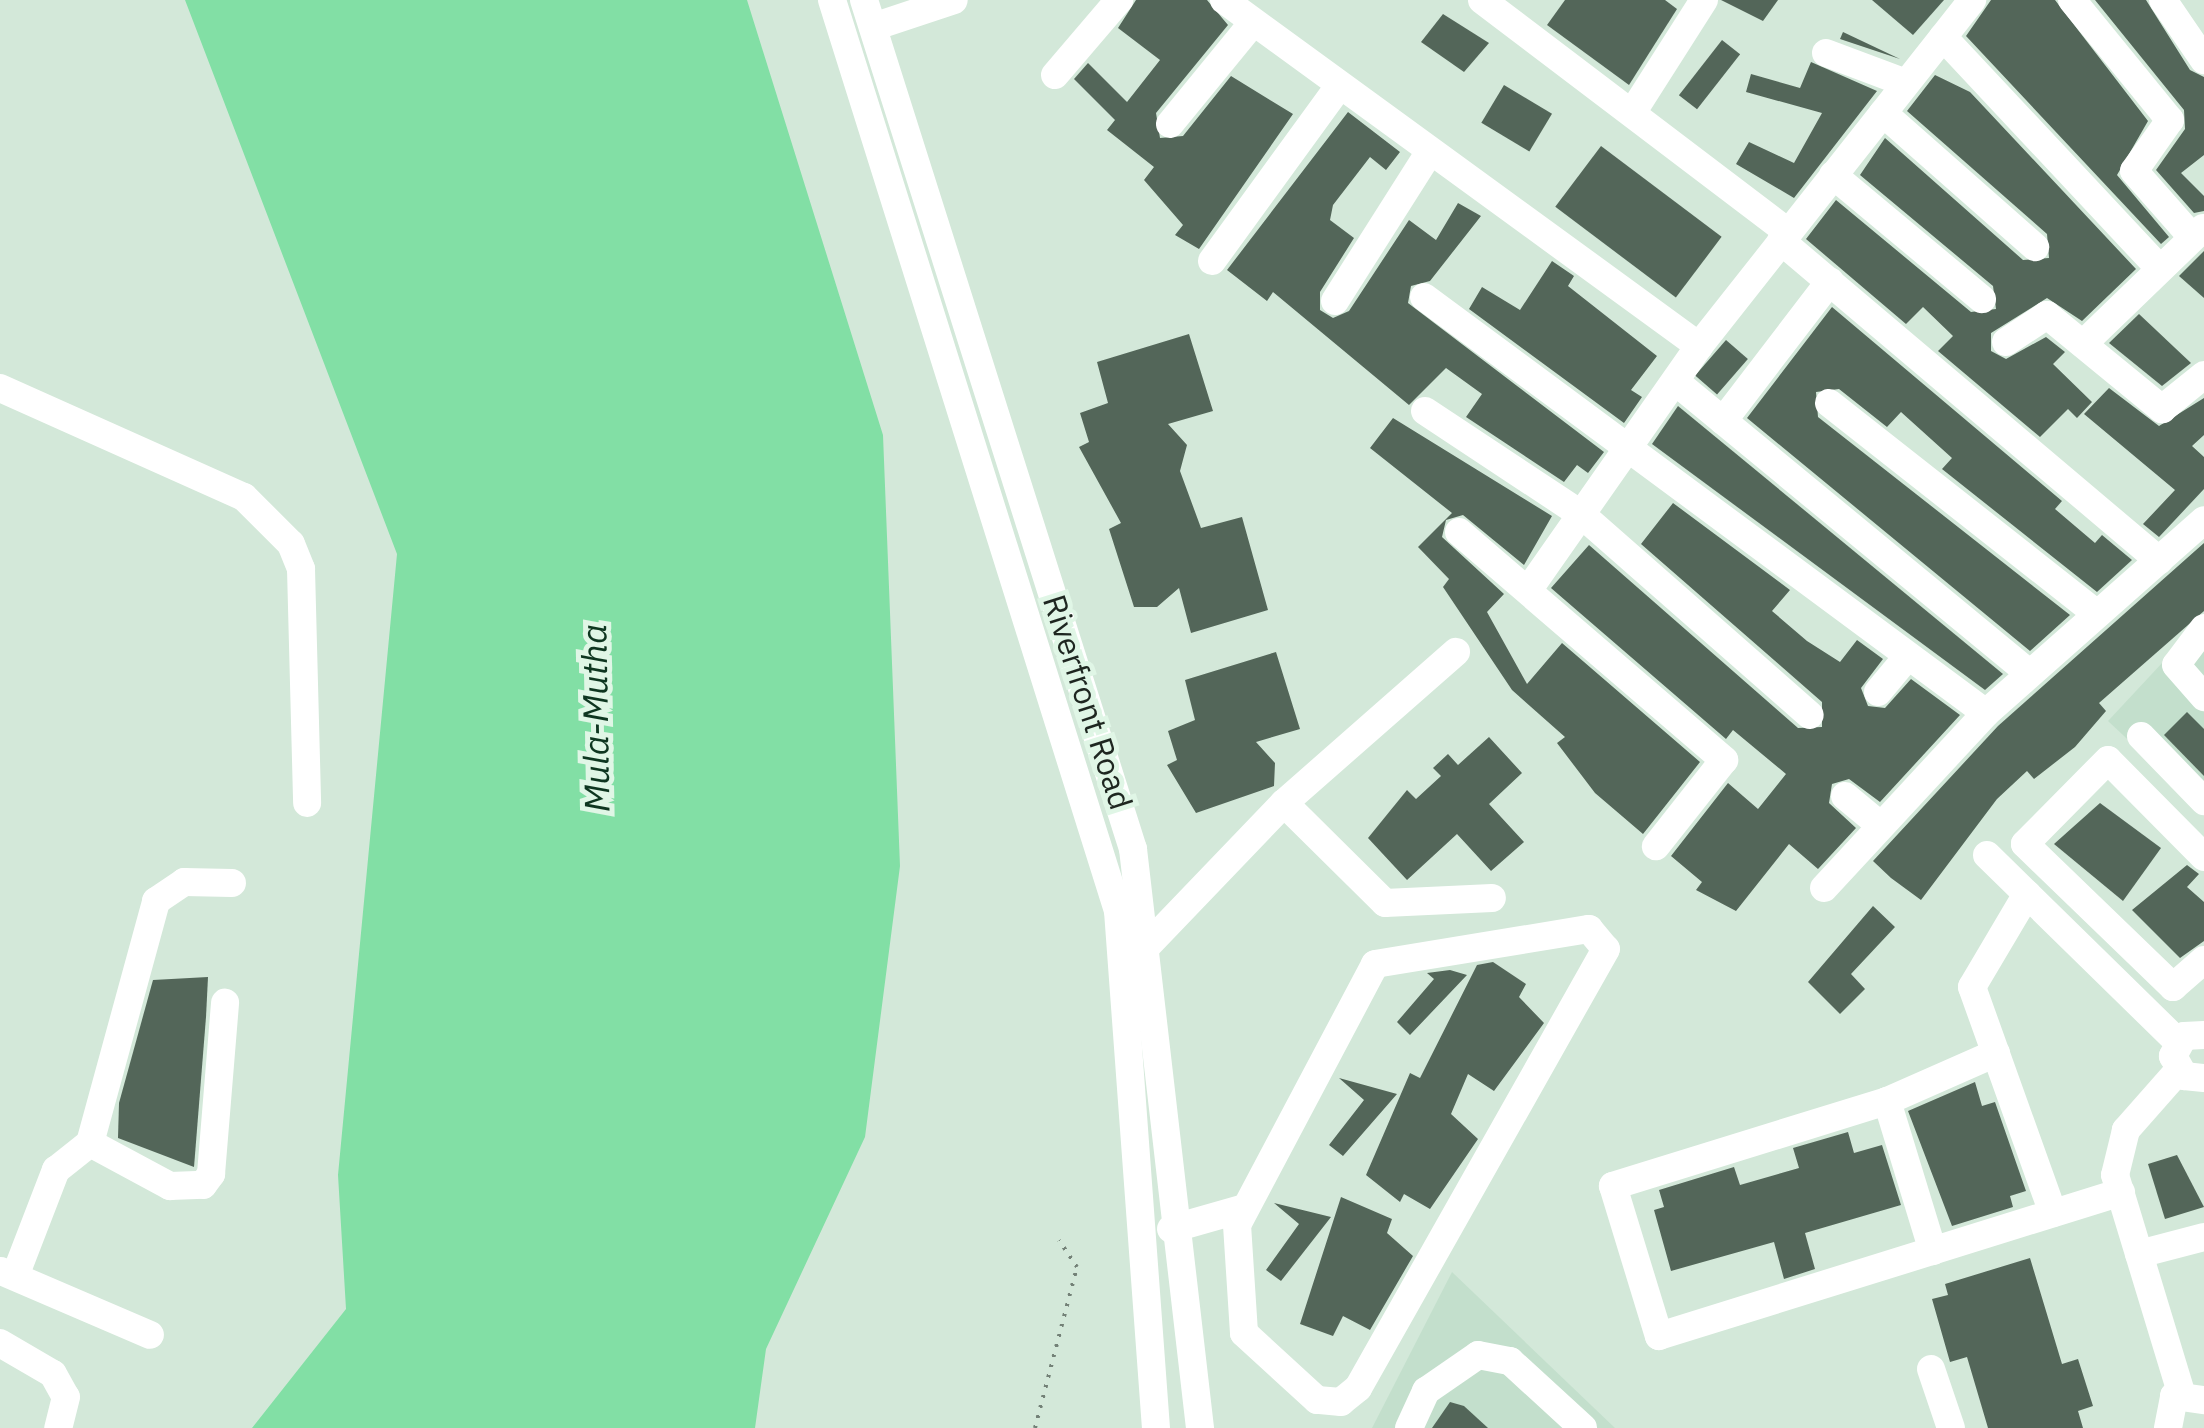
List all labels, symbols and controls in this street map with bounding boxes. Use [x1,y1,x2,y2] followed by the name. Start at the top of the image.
[1035,590,1141,814] street label: Riverfront Road
[572,624,618,812] water label: Mula-Mutha

